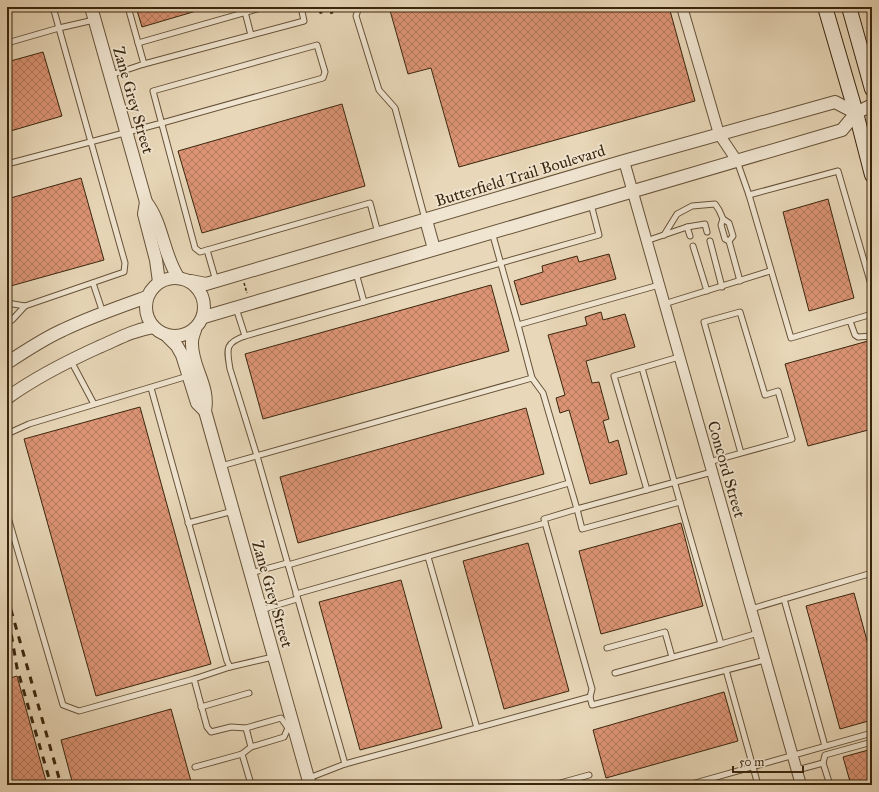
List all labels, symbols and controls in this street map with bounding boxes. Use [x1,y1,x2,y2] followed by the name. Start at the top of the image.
[109,44,158,156] street label: Zane Grey Street
[433,141,607,210] street label: Butterfield Trail Boulevard
[704,419,749,520] street label: Concord Street
[248,538,297,650] street label: Zane Grey Street
[733,748,803,774] scale bar
[739,755,764,769] text: 50 m

